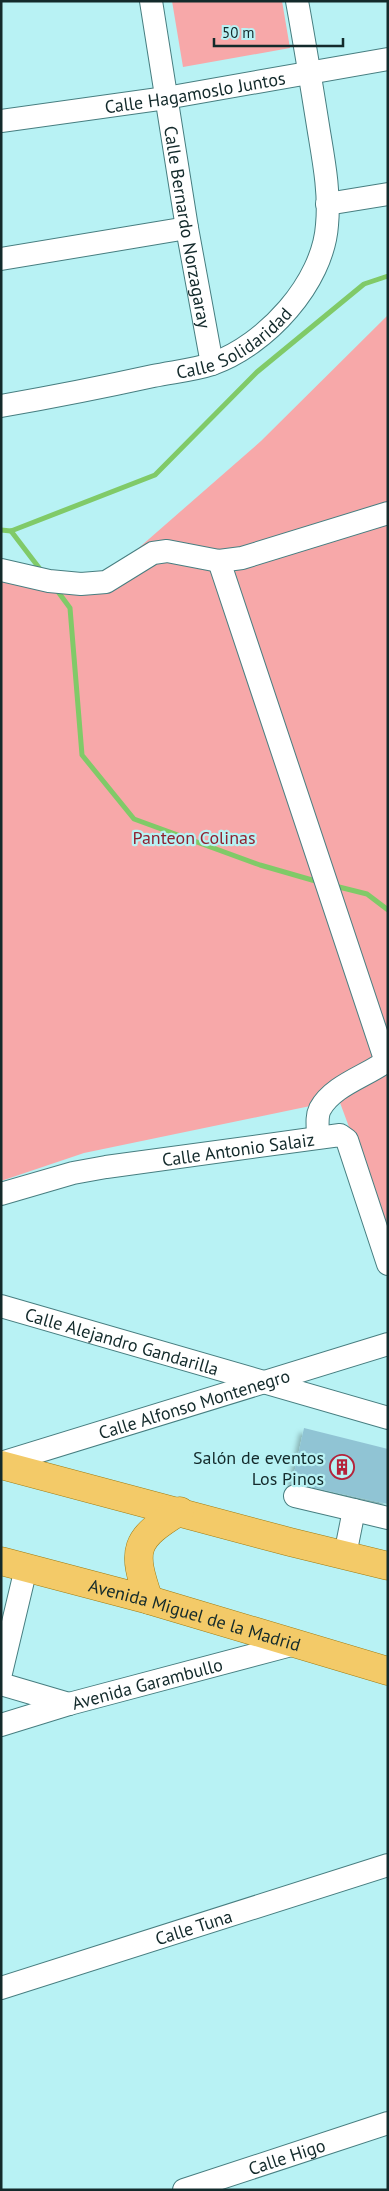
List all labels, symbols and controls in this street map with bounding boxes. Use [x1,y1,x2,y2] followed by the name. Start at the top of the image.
[214,15,343,47] scale bar
[222,23,255,42] text: 50 m
[103,66,287,118] street label: Calle Hagamoslo Juntos
[159,124,217,331] street label: Calle Bernardo Norzagaray
[174,302,296,383] street label: Calle Solidaridad
[132,826,256,849] park label: Panteon Colinas
[161,1127,316,1171] street label: Calle Antonio Salaiz
[23,1302,222,1380] street label: Calle Alejandro Gandarilla
[96,1363,292,1444] street label: Calle Alfonso Montenegro
[193,1446,324,1490] place label: Salón de eventos Los Pinos
[329,1454,355,1480] building icon: Salón de eventos Los Pinos
[86,1573,303,1656] street label: Avenida Miguel de la Madrid
[69,1652,225,1714] street label: Avenida Garambullo
[152,1904,235,1950] street label: Calle Tuna
[245,2133,328,2180] street label: Calle Higo

